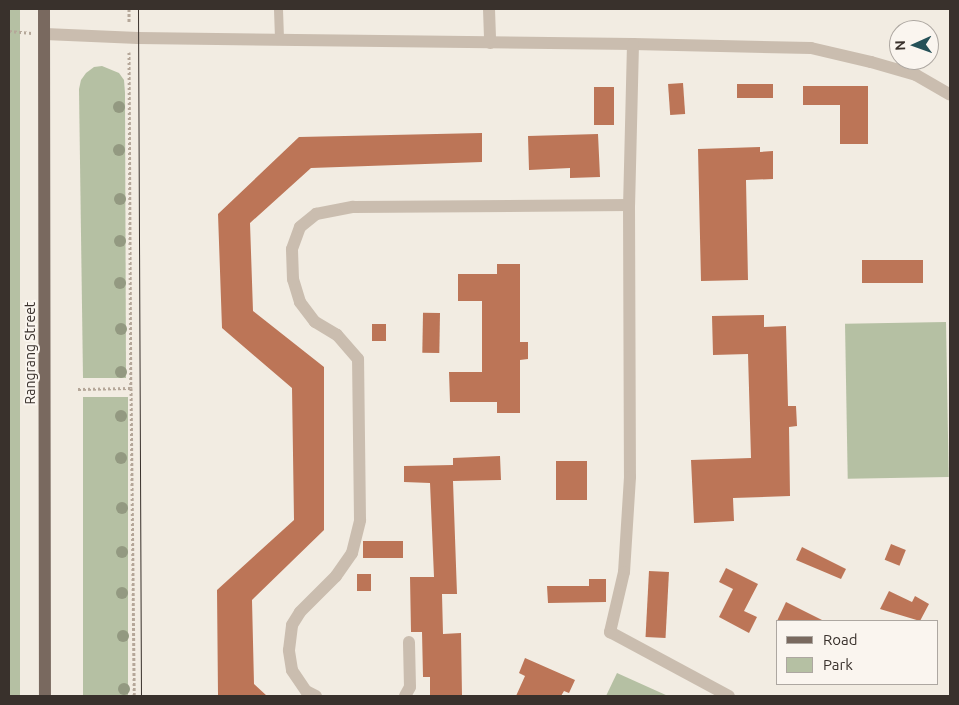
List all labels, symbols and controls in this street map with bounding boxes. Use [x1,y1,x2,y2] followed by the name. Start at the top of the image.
[889,20,939,70] north arrow
[892,40,908,51] text: N
[22,302,38,404] street label: Rangrang Street
[776,620,939,685] legend
[823,631,858,648] text: Road
[823,656,853,673] text: Park

